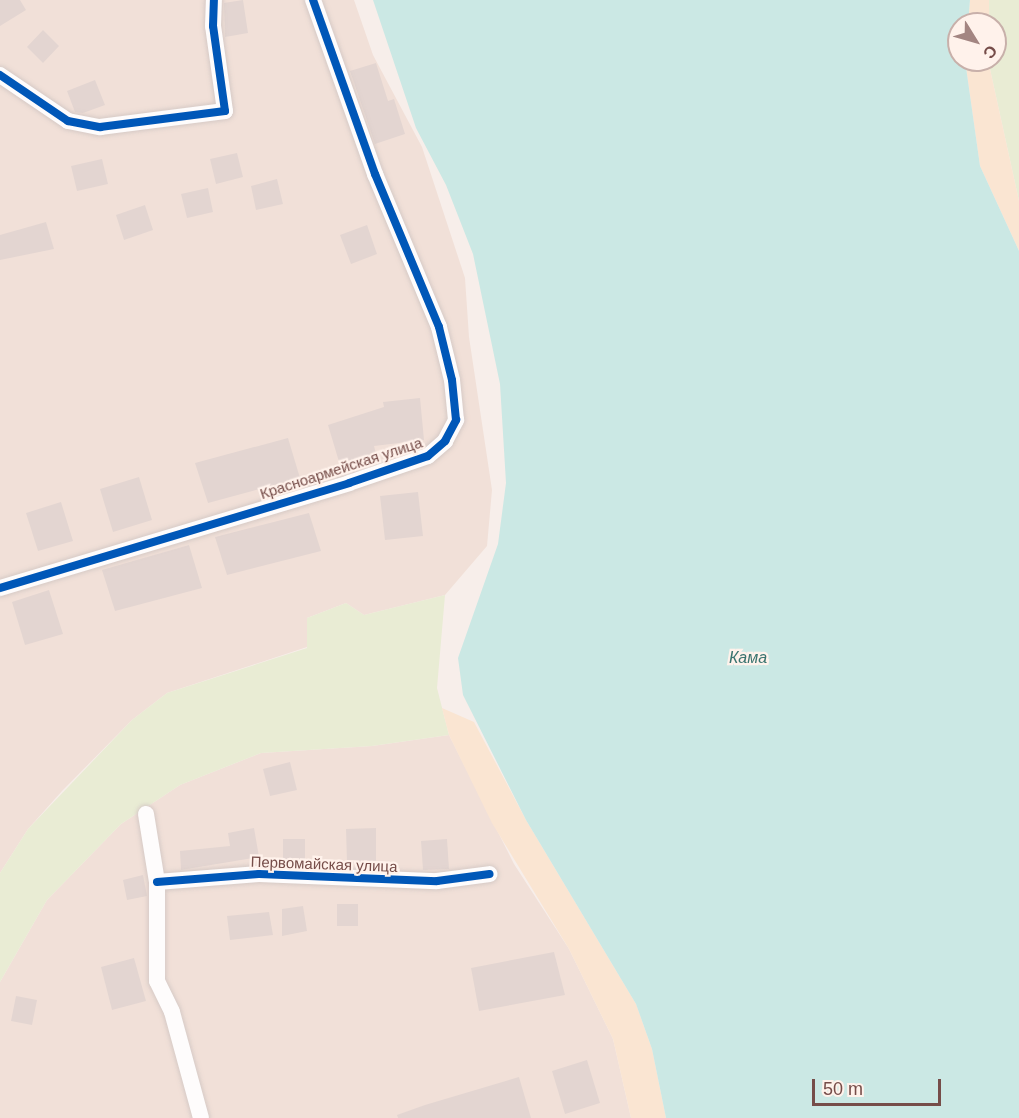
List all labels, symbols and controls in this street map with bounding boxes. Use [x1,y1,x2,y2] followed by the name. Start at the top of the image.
[947,12,1007,72] north arrow
[980,42,1000,62] text: С
[258,433,424,503] street label: Красноармейская улица
[729,648,767,668] water label: Кама
[250,852,398,876] street label: Первомайская улица
[815,1067,944,1105] scale bar
[823,1079,863,1099] text: 50 m

